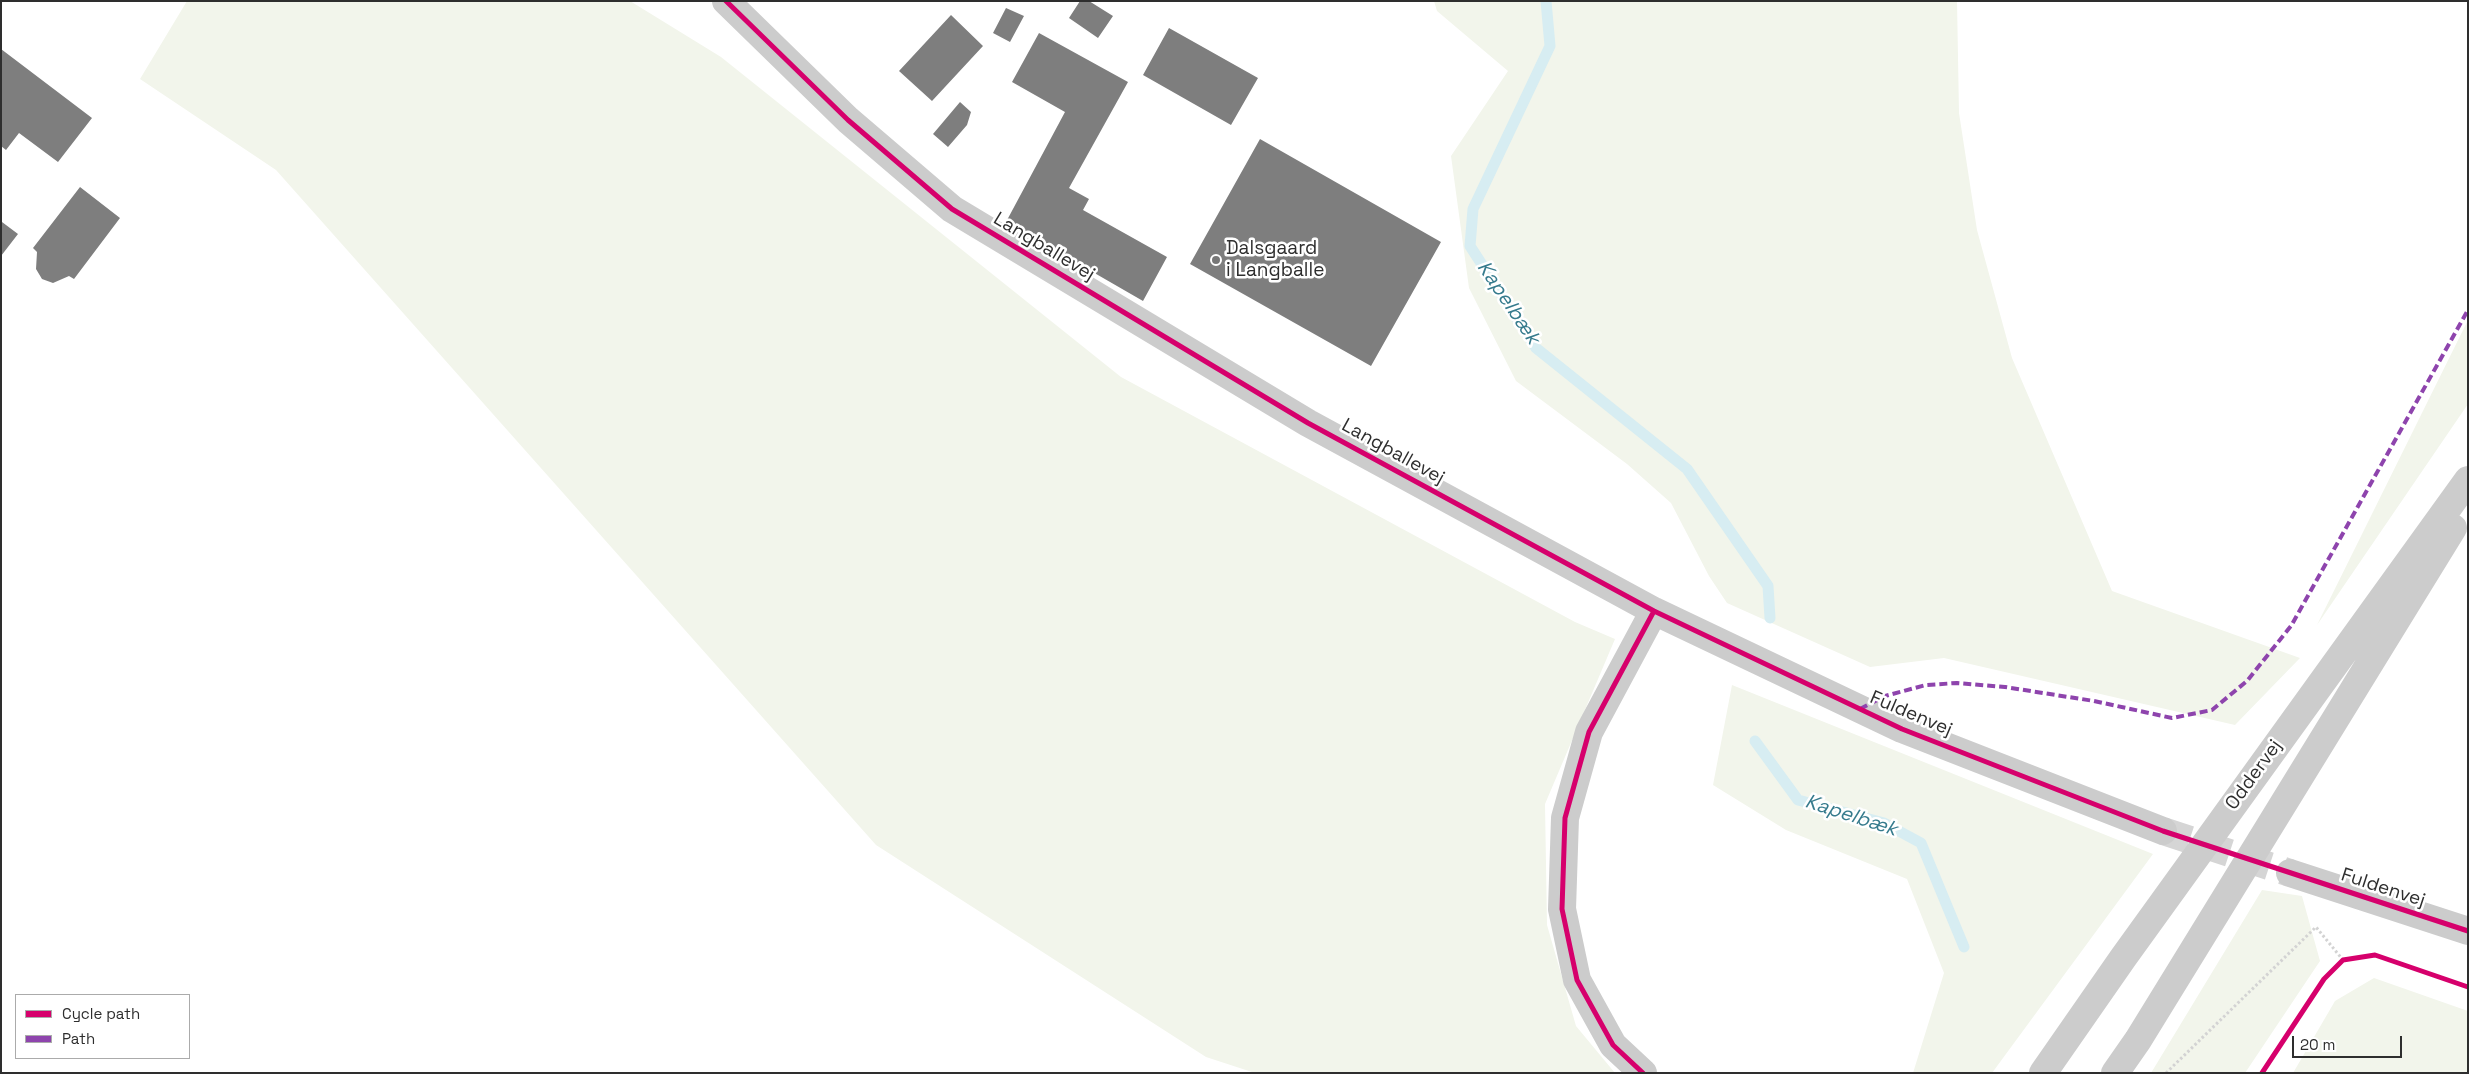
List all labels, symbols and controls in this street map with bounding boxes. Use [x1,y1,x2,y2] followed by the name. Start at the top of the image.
[989,208,1099,286] street label: Langballevej
[1226,238,1324,282] place label: Dalsgaard i Langballe
[1210,254,1222,266] marker: Dalsgaard i Langballe
[1471,257,1545,349] water label: Kapelbæk
[1338,414,1448,490] street label: Langballevej
[1866,686,1956,742] street label: Fuldenvej
[2221,735,2287,815] street label: Oddervej
[1802,790,1900,842] water label: Kapelbæk
[2338,864,2428,912] street label: Fuldenvej
[15,994,190,1059] legend
[62,1004,140,1023] text: Cycle path
[2294,1026,2404,1058] scale bar
[62,1029,95,1048] text: Path
[2300,1035,2335,1054] text: 20 m

